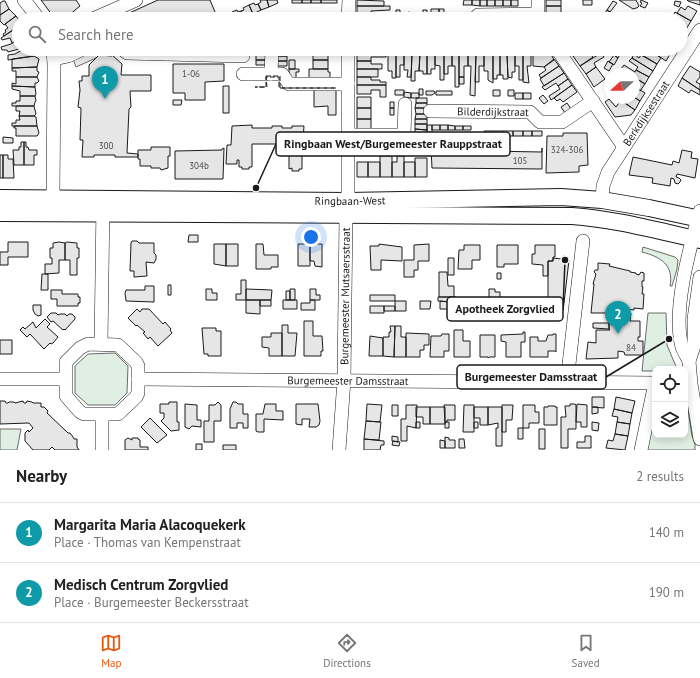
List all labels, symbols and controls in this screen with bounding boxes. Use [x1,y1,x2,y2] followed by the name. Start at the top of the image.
[12,12,688,56] search box
[26,23,48,45] icon: search
[58,25,134,44] text: Search here
[92,66,118,99] pin: 1
[182,68,200,79] house number: 1-06
[604,68,640,104] north arrow
[620,78,673,149] street label: Berkdijksestraat
[457,104,529,119] street label: Bilderdijkstraat
[276,132,510,156] callout: Ringbaan West/Burgemeester Rauppstraat
[284,136,503,151] text: Ringbaan West/Burgemeester Rauppstraat
[99,140,113,151] house number: 300
[551,144,583,155] house number: 324-306
[513,155,527,166] house number: 105
[189,160,209,171] house number: 304b
[314,193,386,208] street label: Ringbaan-West
[301,227,321,247] your location
[337,227,353,365] street label: Burgemeester Mutsaersstraat
[447,297,563,321] callout: Apotheek Zorgvlied
[455,301,555,316] text: Apotheek Zorgvlied
[605,301,631,334] pin: 2
[626,342,636,353] house number: 84
[457,365,606,389] callout: Burgemeester Damsstraat
[652,366,688,438] map controls
[652,366,688,402] button: locate
[465,369,598,384] text: Burgemeester Damsstraat
[287,373,409,388] street label: Burgemeester Damsstraat
[652,402,688,438] button: layers
[16,465,67,487] text: Nearby
[636,468,684,485] text: 2 results
[54,515,246,534] text: Margarita Maria Alacoquekerk
[25,524,33,541] text: 1
[649,524,684,541] text: 140 m
[54,534,241,551] text: Place · Thomas van Kempenstraat
[54,575,228,594] text: Medisch Centrum Zorgvlied
[25,584,33,601] text: 2
[649,584,684,601] text: 190 m
[54,594,249,611] text: Place · Burgemeester Beckersstraat
[100,632,122,670] tab: Map
[323,632,371,670] tab: Directions
[572,632,600,670] tab: Saved

